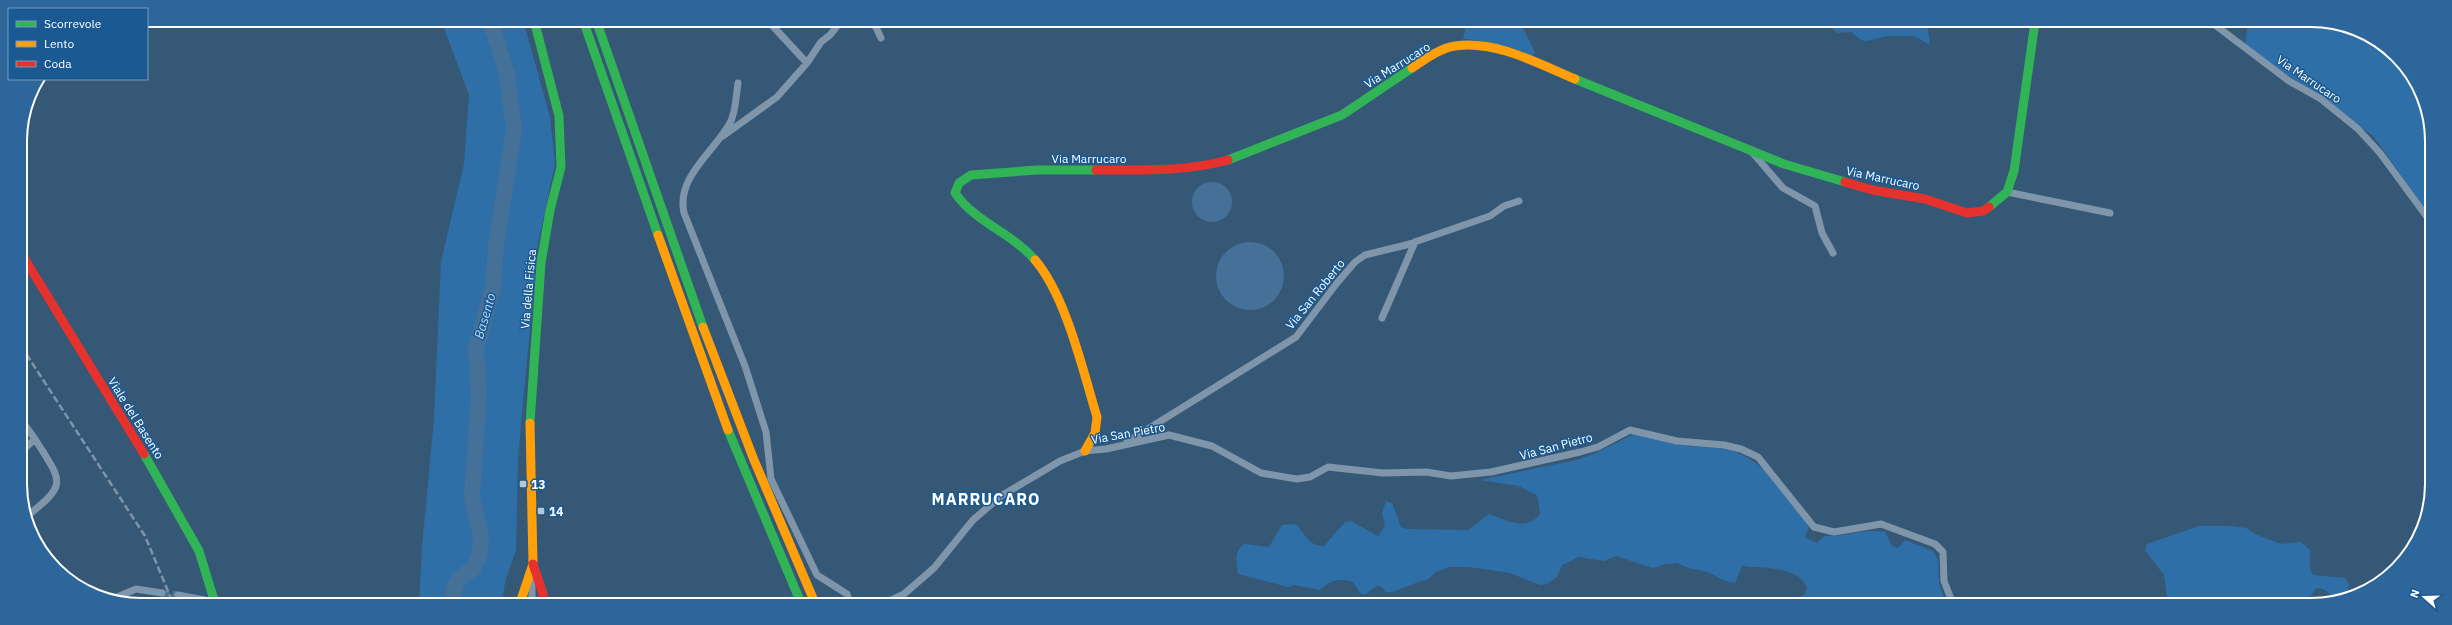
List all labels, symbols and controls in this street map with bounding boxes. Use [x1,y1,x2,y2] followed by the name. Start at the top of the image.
[8,8,148,80] legend
[44,16,102,31] text: Scorrevole
[44,36,74,51] text: Lento
[1361,39,1433,91] street label: Via Marrucaro
[2274,52,2344,106] street label: Via Marrucaro
[44,56,72,71] text: Coda
[1052,151,1127,166] street label: Via Marrucaro
[1845,163,1921,193] street label: Via Marrucaro
[517,248,539,329] street label: Via della Fisica
[1282,256,1348,332] street label: Via San Roberto
[470,291,500,341] water label: Basento
[105,374,167,462] street label: Viale del Basento
[1090,419,1166,447] street label: Via San Pietro
[1518,429,1594,463] street label: Via San Pietro
[531,477,545,492] place label: 13
[518,479,528,489] marker: 13
[932,489,1040,509] district label: MARRUCARO
[549,504,563,519] place label: 14
[536,506,546,516] marker: 14
[2404,577,2444,617] north arrow
[2407,587,2423,600] text: N

